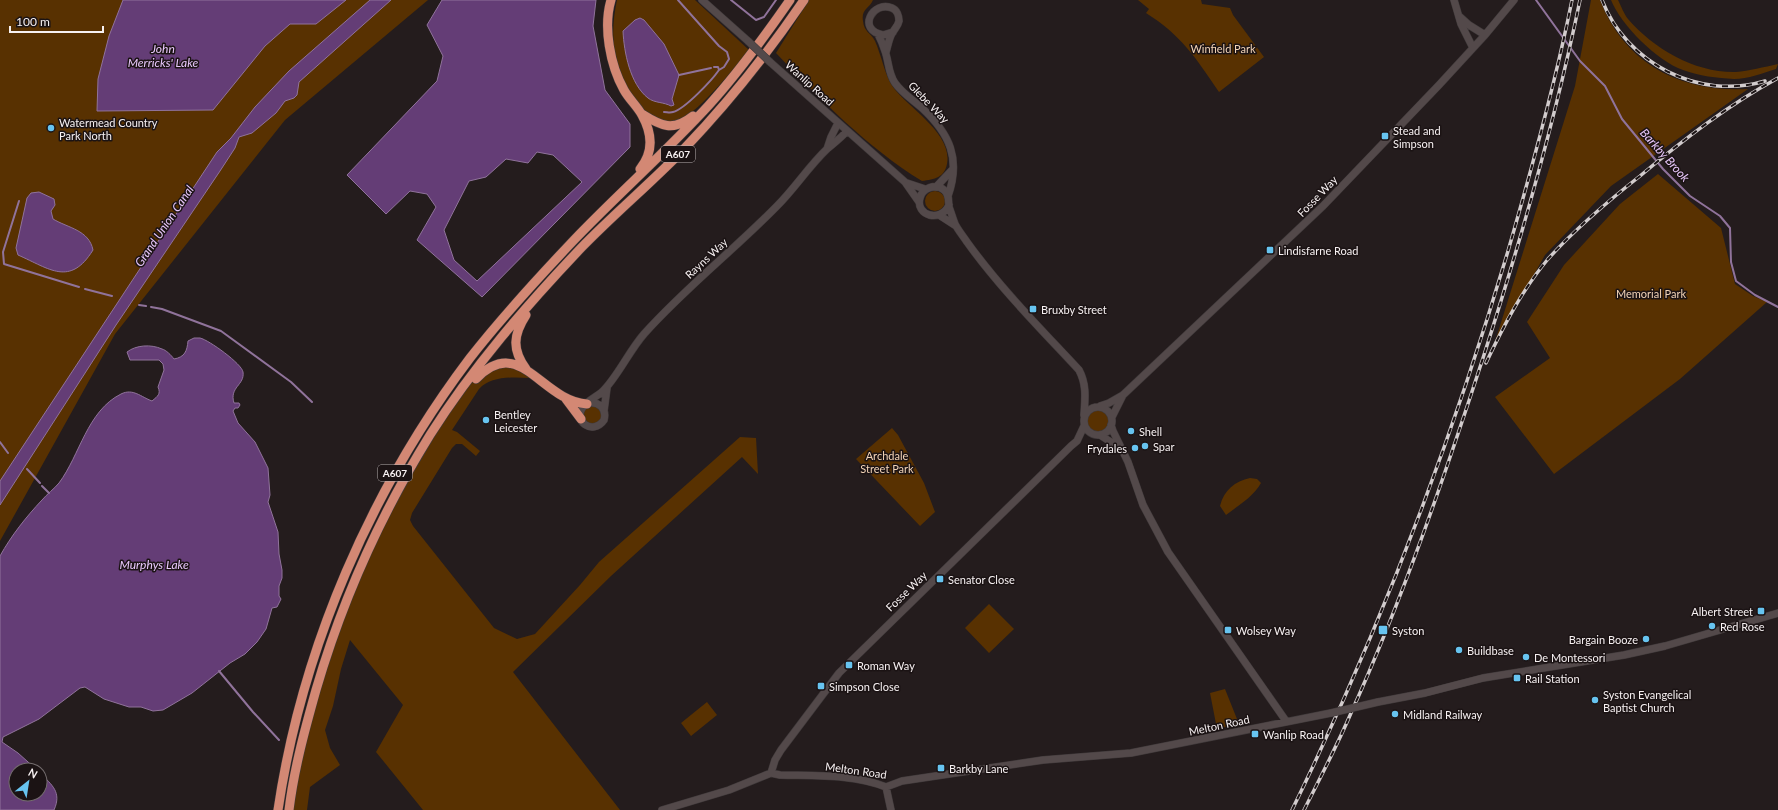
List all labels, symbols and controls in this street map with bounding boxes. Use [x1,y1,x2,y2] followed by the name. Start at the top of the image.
[10,8,103,34] scale bar
[16,14,50,29] text: 100 m
[128,41,199,70] water label: John Merricks' Lake
[1190,42,1256,55] park label: Winfield Park
[783,58,837,108] street label: Wanlip Road
[906,78,952,126] street label: Glebe Way
[59,116,158,142] place label: Watermead Country Park North
[46,123,56,133] marker: Watermead Country Park North
[1393,124,1441,150] place label: Stead and Simpson
[1637,125,1693,185] water label: Barkby Brook
[1380,131,1390,141] marker: Stead and Simpson
[661,146,695,162] road number: A607
[1294,173,1340,219] street label: Fosse Way
[131,182,197,269] water label: Grand Union Canal
[682,235,730,281] street label: Rayns Way
[1278,244,1358,257] place label: Lindisfarne Road
[1265,245,1275,255] marker: Lindisfarne Road
[1616,287,1686,300] park label: Memorial Park
[1041,303,1107,316] place label: Bruxby Street
[1028,304,1038,314] marker: Bruxby Street
[494,408,537,434] place label: Bentley Leicester
[481,415,491,425] marker: Bentley Leicester
[1139,425,1162,438] place label: Shell
[1126,426,1136,436] marker: Shell
[1153,440,1174,453] place label: Spar
[1140,441,1150,451] marker: Spar
[1087,442,1127,455] place label: Frydales
[1130,443,1140,453] marker: Frydales
[860,449,914,475] park label: Archdale Street Park
[378,465,412,481] road number: A607
[119,557,189,572] water label: Murphys Lake
[883,568,929,614] street label: Fosse Way
[948,573,1015,586] place label: Senator Close
[935,574,945,584] marker: Senator Close
[1691,605,1753,618] place label: Albert Street
[1756,606,1766,616] marker: Albert Street
[1720,620,1765,633] place label: Red Rose
[1707,621,1717,631] marker: Red Rose
[1236,624,1296,637] place label: Wolsey Way
[1377,624,1389,636] marker: Syston
[1392,624,1424,637] place label: Syston
[1223,625,1233,635] marker: Wolsey Way
[1569,633,1638,646] place label: Bargain Booze
[1641,634,1651,644] marker: Bargain Booze
[1467,644,1514,657] place label: Buildbase
[1454,645,1464,655] marker: Buildbase
[1534,651,1606,664] place label: De Montessori
[1521,652,1531,662] marker: De Montessori
[857,659,915,672] place label: Roman Way
[844,660,854,670] marker: Roman Way
[1525,672,1580,685] place label: Rail Station
[1512,673,1522,683] marker: Rail Station
[829,680,900,693] place label: Simpson Close
[816,681,826,691] marker: Simpson Close
[1603,688,1691,714] place label: Syston Evangelical Baptist Church
[1590,695,1600,705] marker: Syston Evangelical Baptist Church
[1403,708,1483,721] place label: Midland Railway
[1390,709,1400,719] marker: Midland Railway
[1187,712,1251,738] street label: Melton Road
[1263,728,1324,741] place label: Wanlip Road
[1250,729,1260,739] marker: Wanlip Road
[824,759,888,781] street label: Melton Road
[8,762,48,802] north arrow
[949,762,1009,775] place label: Barkby Lane
[936,763,946,773] marker: Barkby Lane
[26,765,40,781] text: N

